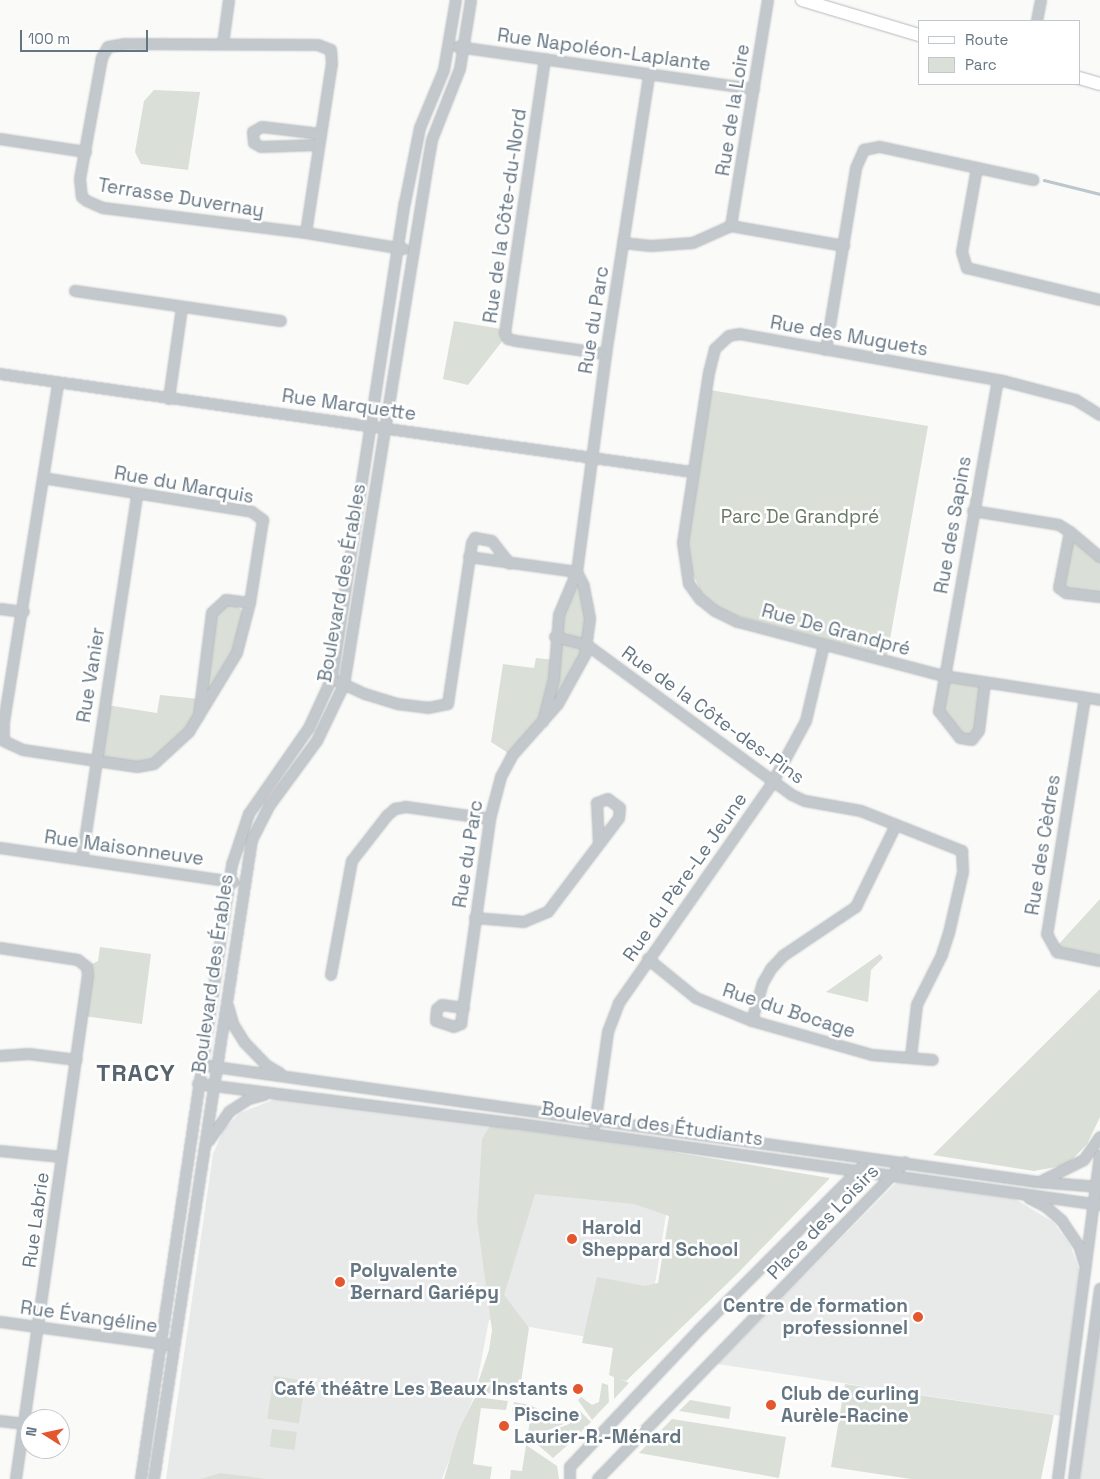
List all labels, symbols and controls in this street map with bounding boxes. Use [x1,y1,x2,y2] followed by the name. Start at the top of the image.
[22,20,150,52] scale bar
[918,20,1080,85] legend
[496,24,712,76] street label: Rue Napoléon-Laplante
[28,29,70,48] text: 100 m
[965,30,1008,49] text: Route
[711,42,755,178] street label: Rue de la Loire
[965,55,997,74] text: Parc
[479,107,531,325] street label: Rue de la Côte-du-Nord
[96,174,266,222] street label: Terrasse Duvernay
[574,264,614,376] street label: Rue du Parc
[768,311,930,361] street label: Rue des Muguets
[280,384,418,426] street label: Rue Marquette
[930,454,976,596] street label: Rue des Sapins
[112,462,256,508] street label: Rue du Marquis
[313,482,371,684] street label: Boulevard des Érables
[721,506,879,528] park label: Parc De Grandpré
[759,599,913,661] street label: Rue De Grandpré
[72,626,110,724] street label: Rue Vanier
[617,641,809,789] street label: Rue de la Côte-des-Pins
[1021,773,1065,917] street label: Rue des Cèdres
[618,788,752,966] street label: Rue du Père-Le Jeune
[448,798,488,910] street label: Rue du Parc
[43,826,205,870] street label: Rue Maisonneuve
[188,873,238,1075] street label: Boulevard des Érables
[720,979,858,1043] street label: Rue du Bocage
[96,1059,176,1087] district label: TRACY
[540,1097,764,1151] street label: Boulevard des Étudiants
[762,1160,884,1284] street label: Place des Loisirs
[18,1171,54,1269] street label: Rue Labrie
[582,1217,738,1261] place label: Harold Sheppard School
[566,1233,578,1245] marker: Harold Sheppard School
[350,1260,499,1304] place label: Polyvalente Bernard Gariépy
[334,1276,346,1288] marker: Polyvalente Bernard Gariépy
[723,1295,908,1339] place label: Centre de formation professionnel
[19,1296,159,1338] street label: Rue Évangéline
[912,1311,924,1323] marker: Centre de formation professionnel
[274,1378,568,1400] place label: Café théâtre Les Beaux Instants
[572,1383,584,1395] marker: Café théâtre Les Beaux Instants
[781,1383,919,1427] place label: Club de curling Aurèle-Racine
[765,1399,777,1411] marker: Club de curling Aurèle-Racine
[514,1404,681,1448] place label: Piscine Laurier-R.-Ménard
[20,1409,70,1459] north arrow
[498,1420,510,1432] marker: Piscine Laurier-R.-Ménard
[22,1425,41,1438] text: N

